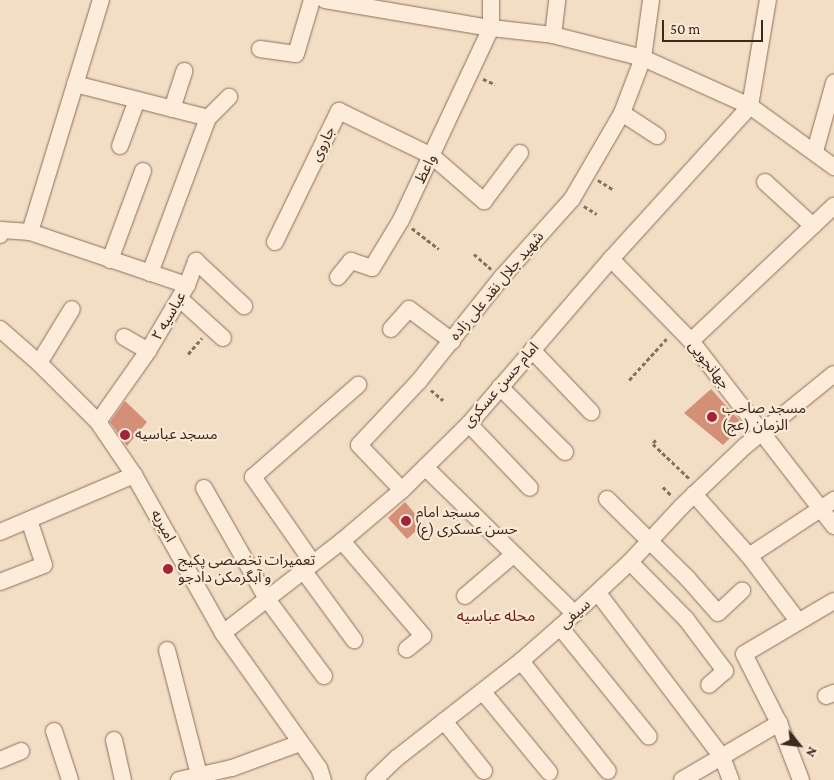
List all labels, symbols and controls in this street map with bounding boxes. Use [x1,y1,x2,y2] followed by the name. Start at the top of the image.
[664,10,765,42] scale bar
[670,21,700,37] text: 50 m
[307,124,339,164] street label: جاروی
[411,151,441,187] street label: واعظ
[446,228,548,344] street label: شهید جلال نقد علی زاده
[148,289,190,343] street label: عباسیه ۲
[684,337,734,393] street label: جهانجویی
[459,339,543,431] street label: امام حسن عسکری
[722,399,806,434] place label: مسجد صاحب الزمان (عج)
[706,411,718,423] marker: مسجد صاحب الزمان (عج)
[135,426,218,444] place label: مسجد عباسیه
[119,429,131,441] marker: مسجد عباسیه
[416,503,518,538] place label: مسجد امام حسن عسکری (ع)
[147,507,179,545] street label: امیریه
[400,515,412,527] marker: مسجد امام حسن عسکری (ع)
[178,551,315,586] place label: تعمیرات تخصصی پکیج و آبگرمکن دادجو
[162,563,174,575] marker: تعمیرات تخصصی پکیج و آبگرمکن دادجو
[556,595,594,633] street label: سیفی
[457,606,535,626] district label: محله عباسیه
[774,720,824,770] north arrow
[803,744,821,760] text: N

